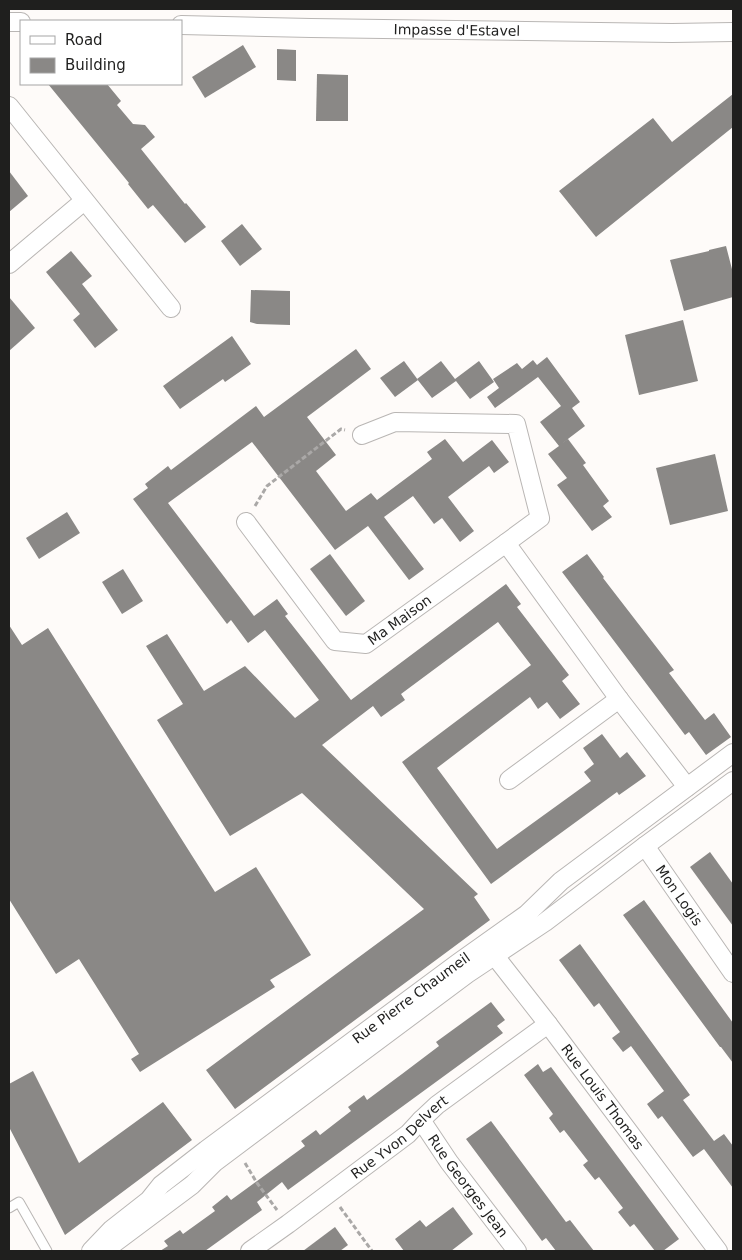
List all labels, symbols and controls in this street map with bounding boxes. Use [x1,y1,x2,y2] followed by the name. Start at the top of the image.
[20,20,182,85] legend
[393,21,520,39] street label: Impasse d'Estavel
[65,31,103,49] text: Road
[65,56,126,74] text: Building
[365,592,434,648] street label: Ma Maison
[653,862,706,929] street label: Mon Logis
[349,949,473,1047] street label: Rue Pierre Chaumeil
[558,1041,647,1153] street label: Rue Louis Thomas
[348,1092,451,1182] street label: Rue Yvon Delvert
[425,1131,512,1240] street label: Rue Georges Jean

